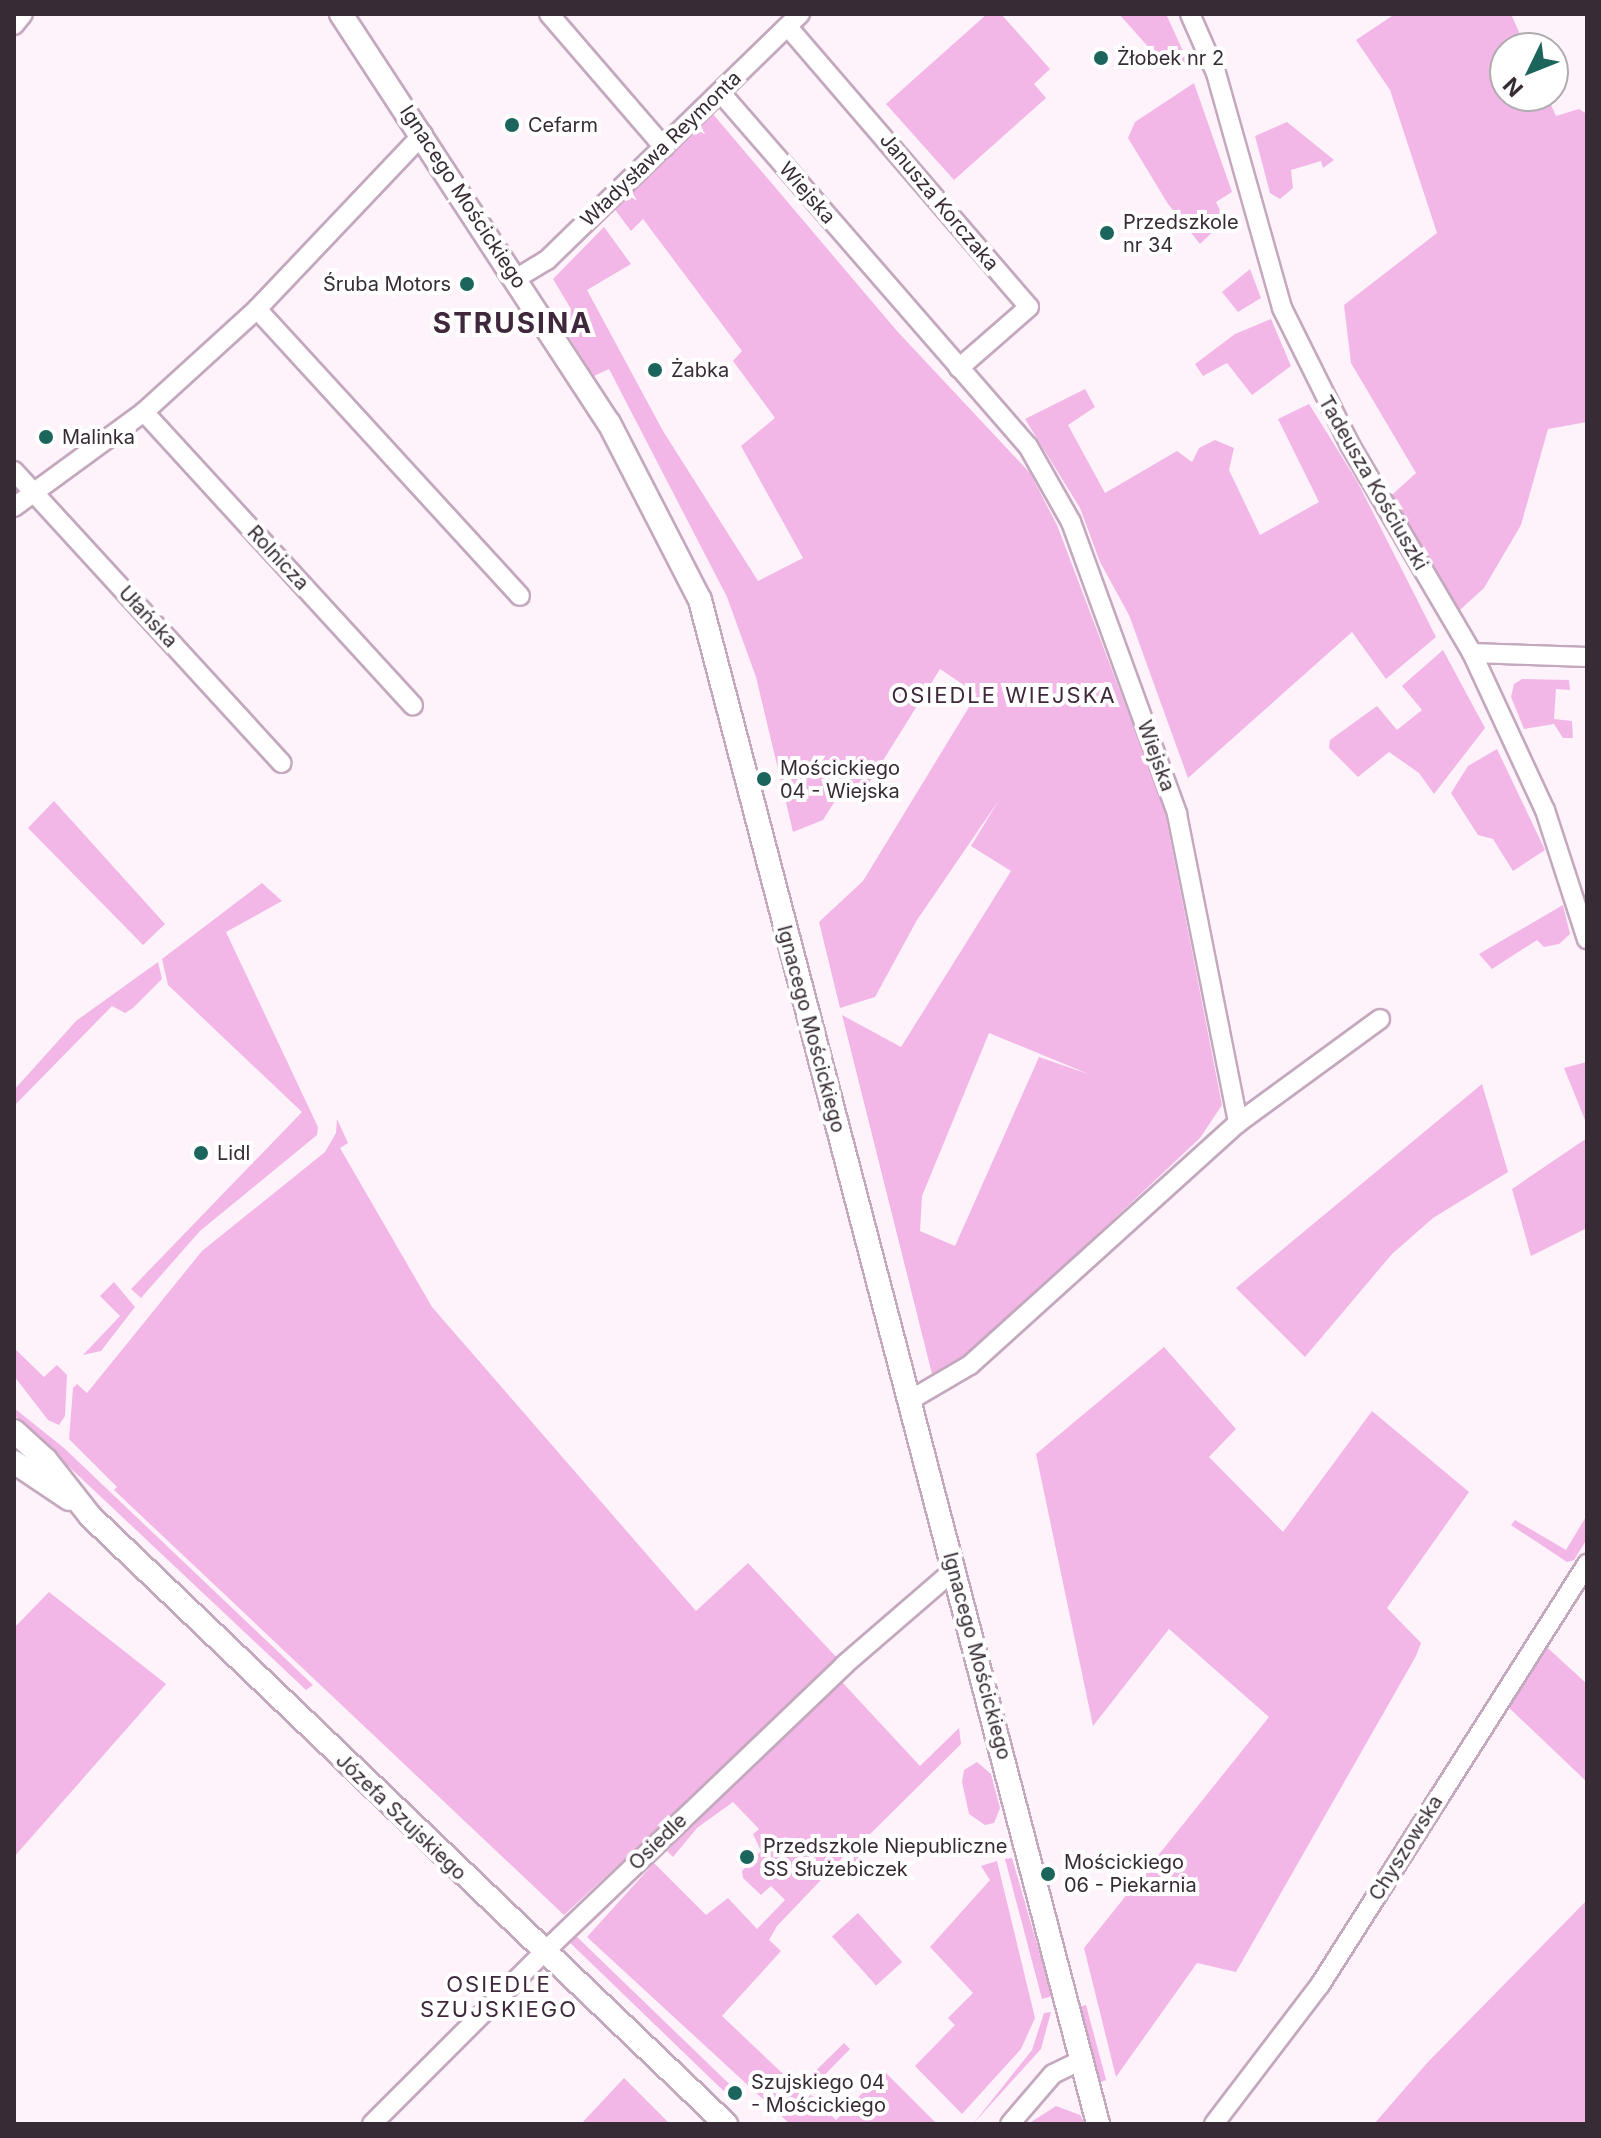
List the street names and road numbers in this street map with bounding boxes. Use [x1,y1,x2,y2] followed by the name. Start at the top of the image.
[576,66,746,232] street label: Władysława Reymonta
[395,101,531,293] street label: Ignacego Mościckiego
[874,128,1004,276] street label: Janusza Korczaka
[774,157,840,229] street label: Wiejska
[1313,391,1433,575] street label: Tadeusza Kościuszki
[242,521,314,595] street label: Rolnicza
[113,581,183,653] street label: Ułańska
[1132,717,1180,795] street label: Wiejska
[772,923,850,1135] street label: Ignacego Mościckiego
[938,1550,1016,1762] street label: Ignacego Mościckiego
[331,1749,471,1885] street label: Józefa Szujskiego
[1364,1791,1448,1905] street label: Chyszowska
[624,1809,692,1875] street label: Osiedle

